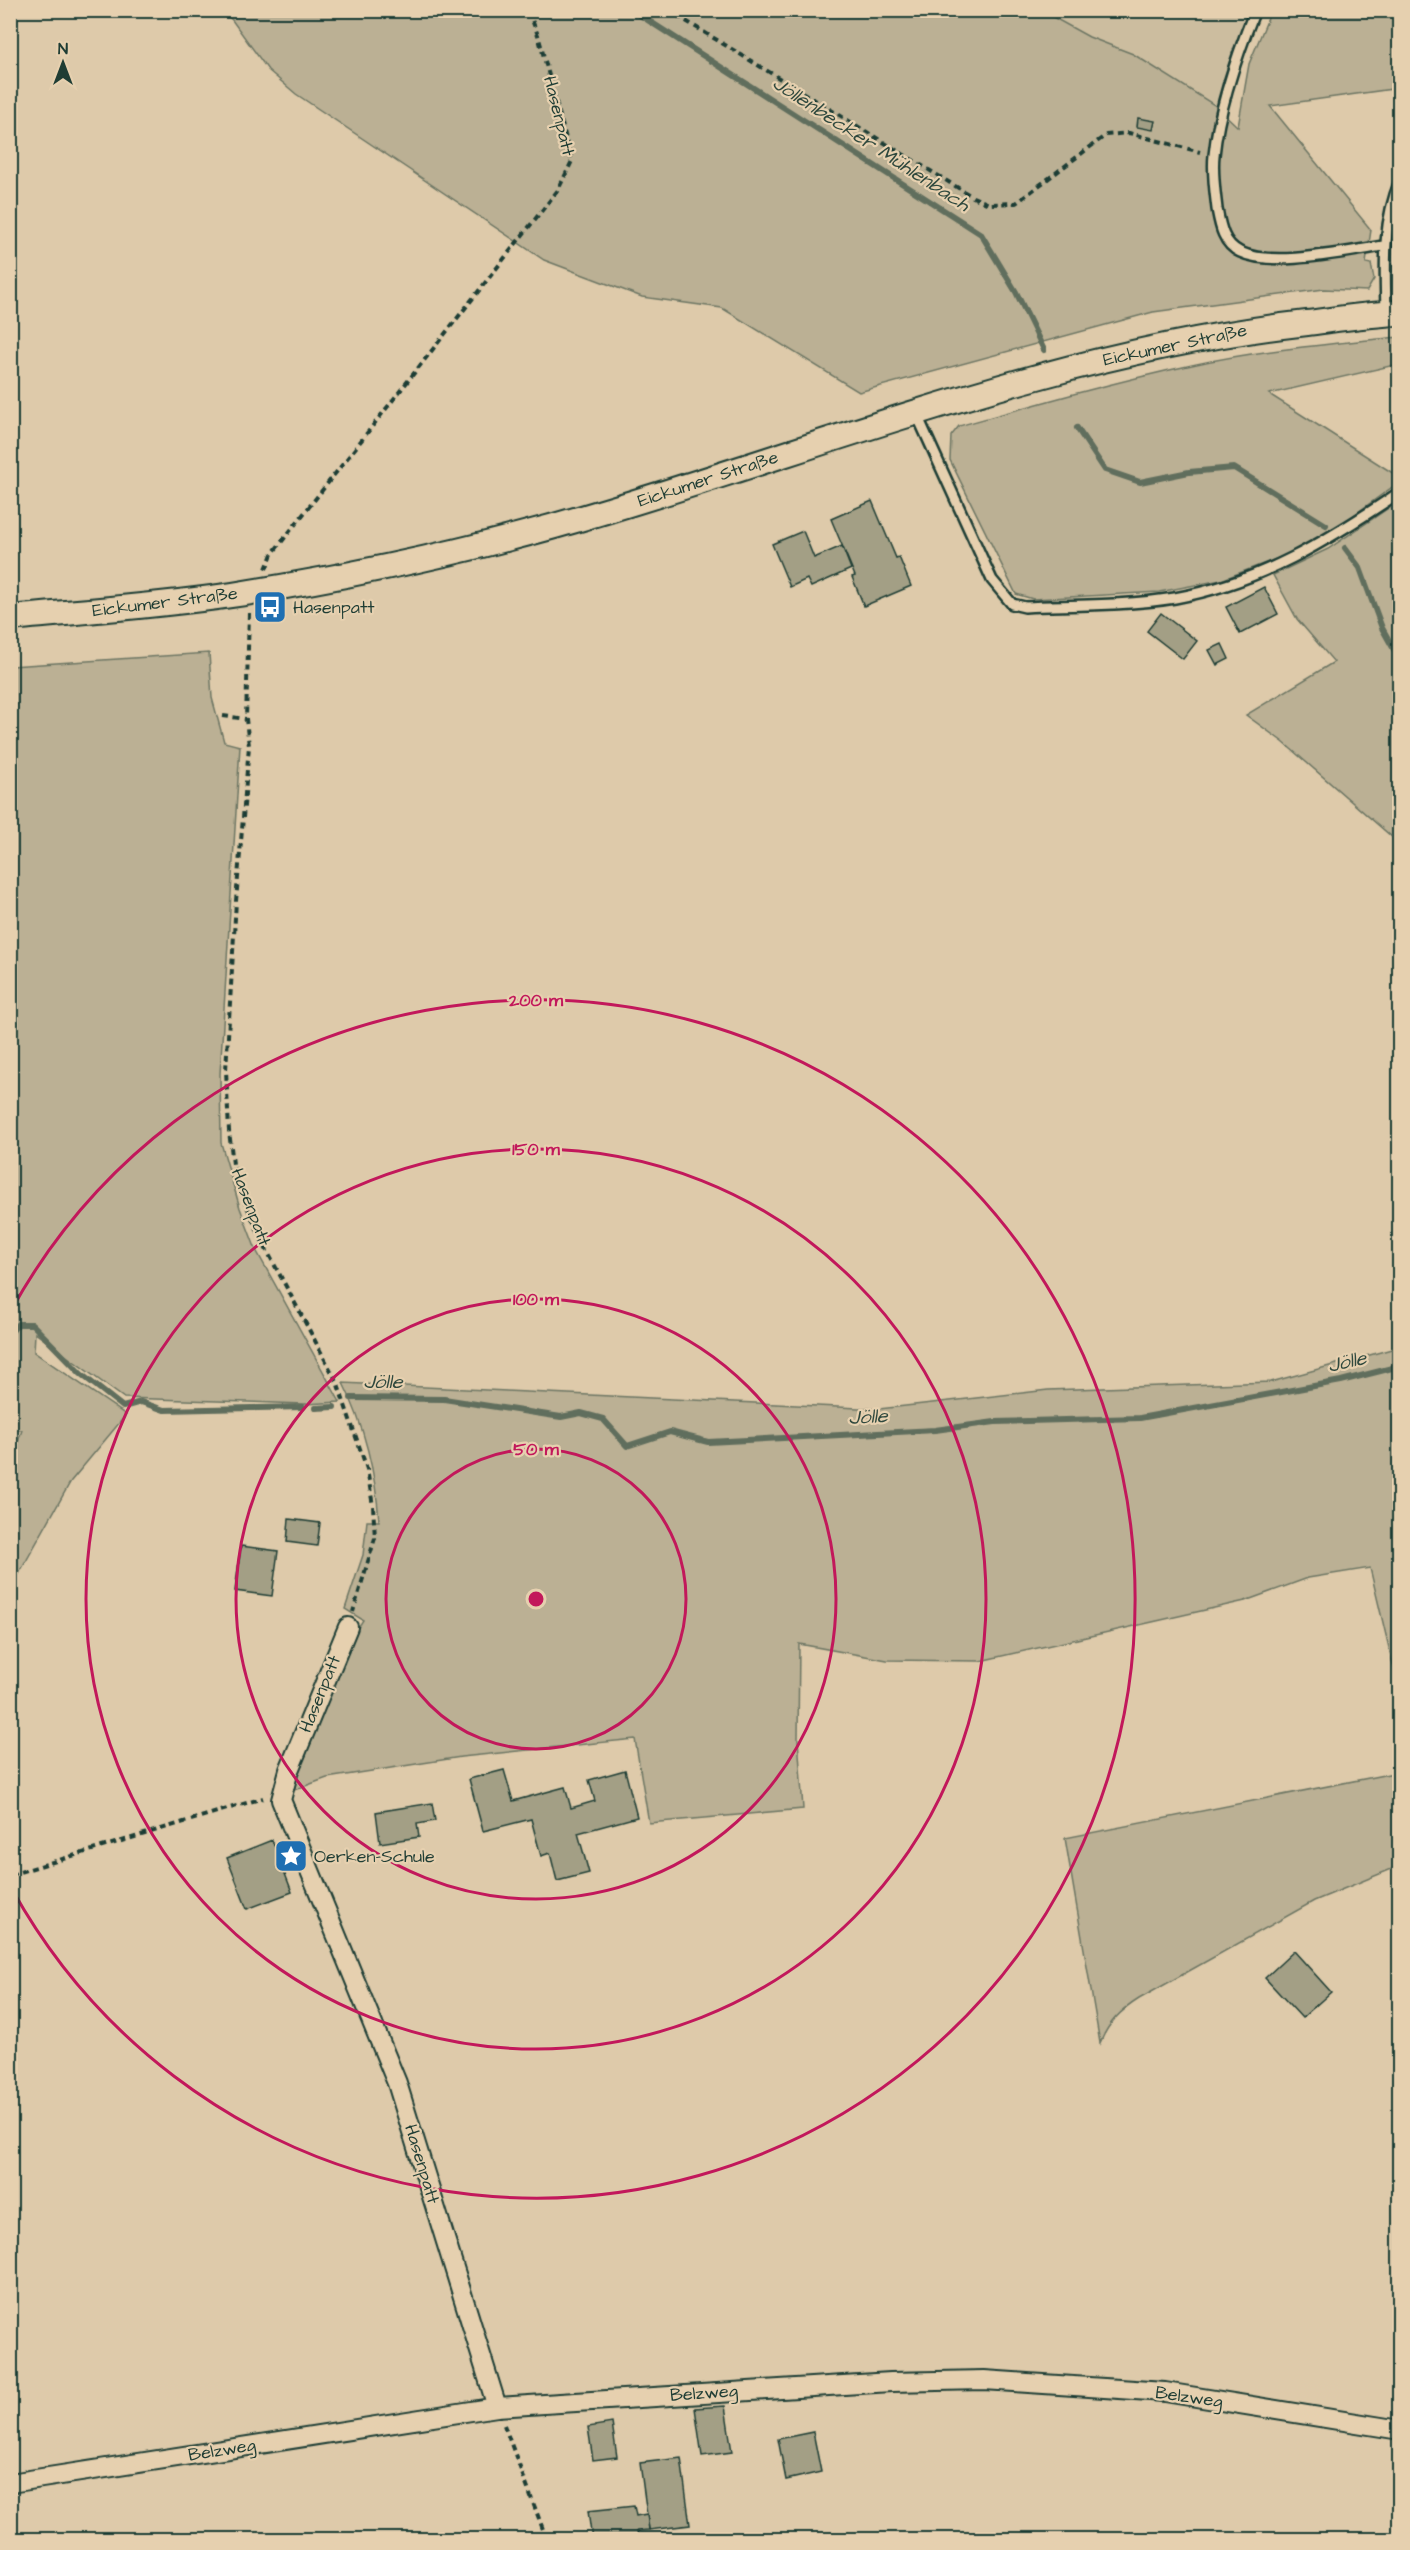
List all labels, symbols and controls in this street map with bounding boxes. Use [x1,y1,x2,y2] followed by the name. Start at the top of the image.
[33,33,93,93] north arrow
[58,38,68,60] text: N
[767,70,976,219] water label: Jöllenbecker Mühlenbach
[537,73,581,159] street label: Hasenpatt
[1101,318,1249,372] street label: Eickumer Straße
[635,444,782,513] street label: Eickumer Straße
[91,581,239,623] street label: Eickumer Straße
[252,589,288,625] bus stop icon: Hasenpatt
[293,595,375,620] place label: Hasenpatt
[508,988,564,1013] text: 200 m
[512,1137,561,1162] text: 150 m
[225,1164,278,1250] street label: Hasenpatt
[513,1287,560,1312] text: 100 m
[1325,1344,1370,1380] water label: Jölle
[364,1368,404,1396] water label: Jölle
[848,1402,889,1432] water label: Jölle
[513,1437,560,1462] text: 50 m
[526,1589,546,1609] centre of rings
[293,1651,347,1736] street label: Hasenpatt
[273,1838,309,1874] place icon: Oerken-Schule
[314,1844,435,1869] place label: Oerken-Schule
[398,2121,446,2207] street label: Hasenpatt
[669,2378,739,2409] street label: Belzweg
[1154,2380,1224,2415] street label: Belzweg
[187,2432,258,2469] street label: Belzweg

